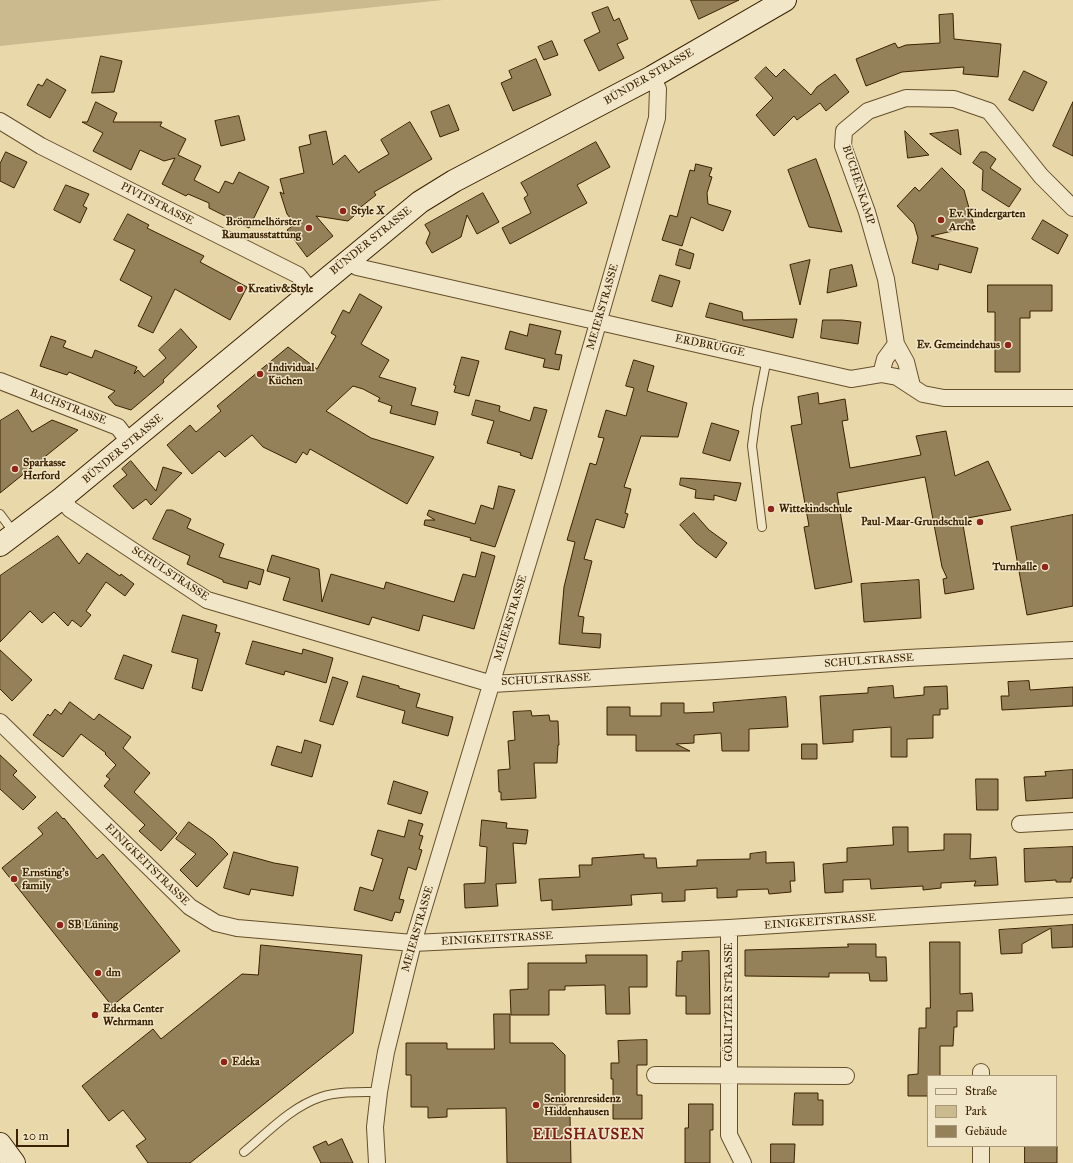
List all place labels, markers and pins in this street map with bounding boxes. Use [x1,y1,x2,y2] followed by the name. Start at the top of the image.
[351,204,385,218] place label: Style X
[338,206,348,216] marker: Style X
[949,207,1026,233] place label: Ev. Kindergarten Arche
[222,215,301,241] place label: Brömmelhörster Raumausstattung
[936,215,946,225] marker: Ev. Kindergarten Arche
[304,223,314,233] marker: Brömmelhörster Raumausstattung
[248,282,313,296] place label: Kreativ&Style
[235,284,245,294] marker: Kreativ&Style
[917,338,1000,352] place label: Ev. Gemeindehaus
[1003,340,1013,350] marker: Ev. Gemeindehaus
[268,361,314,387] place label: Individual Küchen
[255,369,265,379] marker: Individual Küchen
[23,456,66,482] place label: Sparkasse Herford
[10,464,20,474] marker: Sparkasse Herford
[779,502,852,516] place label: Wittekindschule
[766,504,776,514] marker: Wittekindschule
[861,515,972,529] place label: Paul-Maar-Grundschule
[975,517,985,527] marker: Paul-Maar-Grundschule
[992,560,1037,574] place label: Turnhalle
[1040,562,1050,572] marker: Turnhalle
[22,866,69,892] place label: Ernsting's family
[9,874,19,884] marker: Ernsting's family
[68,918,118,932] place label: SB Lüning
[55,920,65,930] marker: SB Lüning
[106,966,121,980] place label: dm
[93,968,103,978] marker: dm
[103,1002,164,1028] place label: Edeka Center Wehrmann
[90,1010,100,1020] marker: Edeka Center Wehrmann
[232,1055,260,1069] place label: Edeka
[219,1057,229,1067] marker: Edeka
[544,1092,621,1118] place label: Seniorenresidenz Hiddenhausen
[531,1100,541,1110] marker: Seniorenresidenz Hiddenhausen

